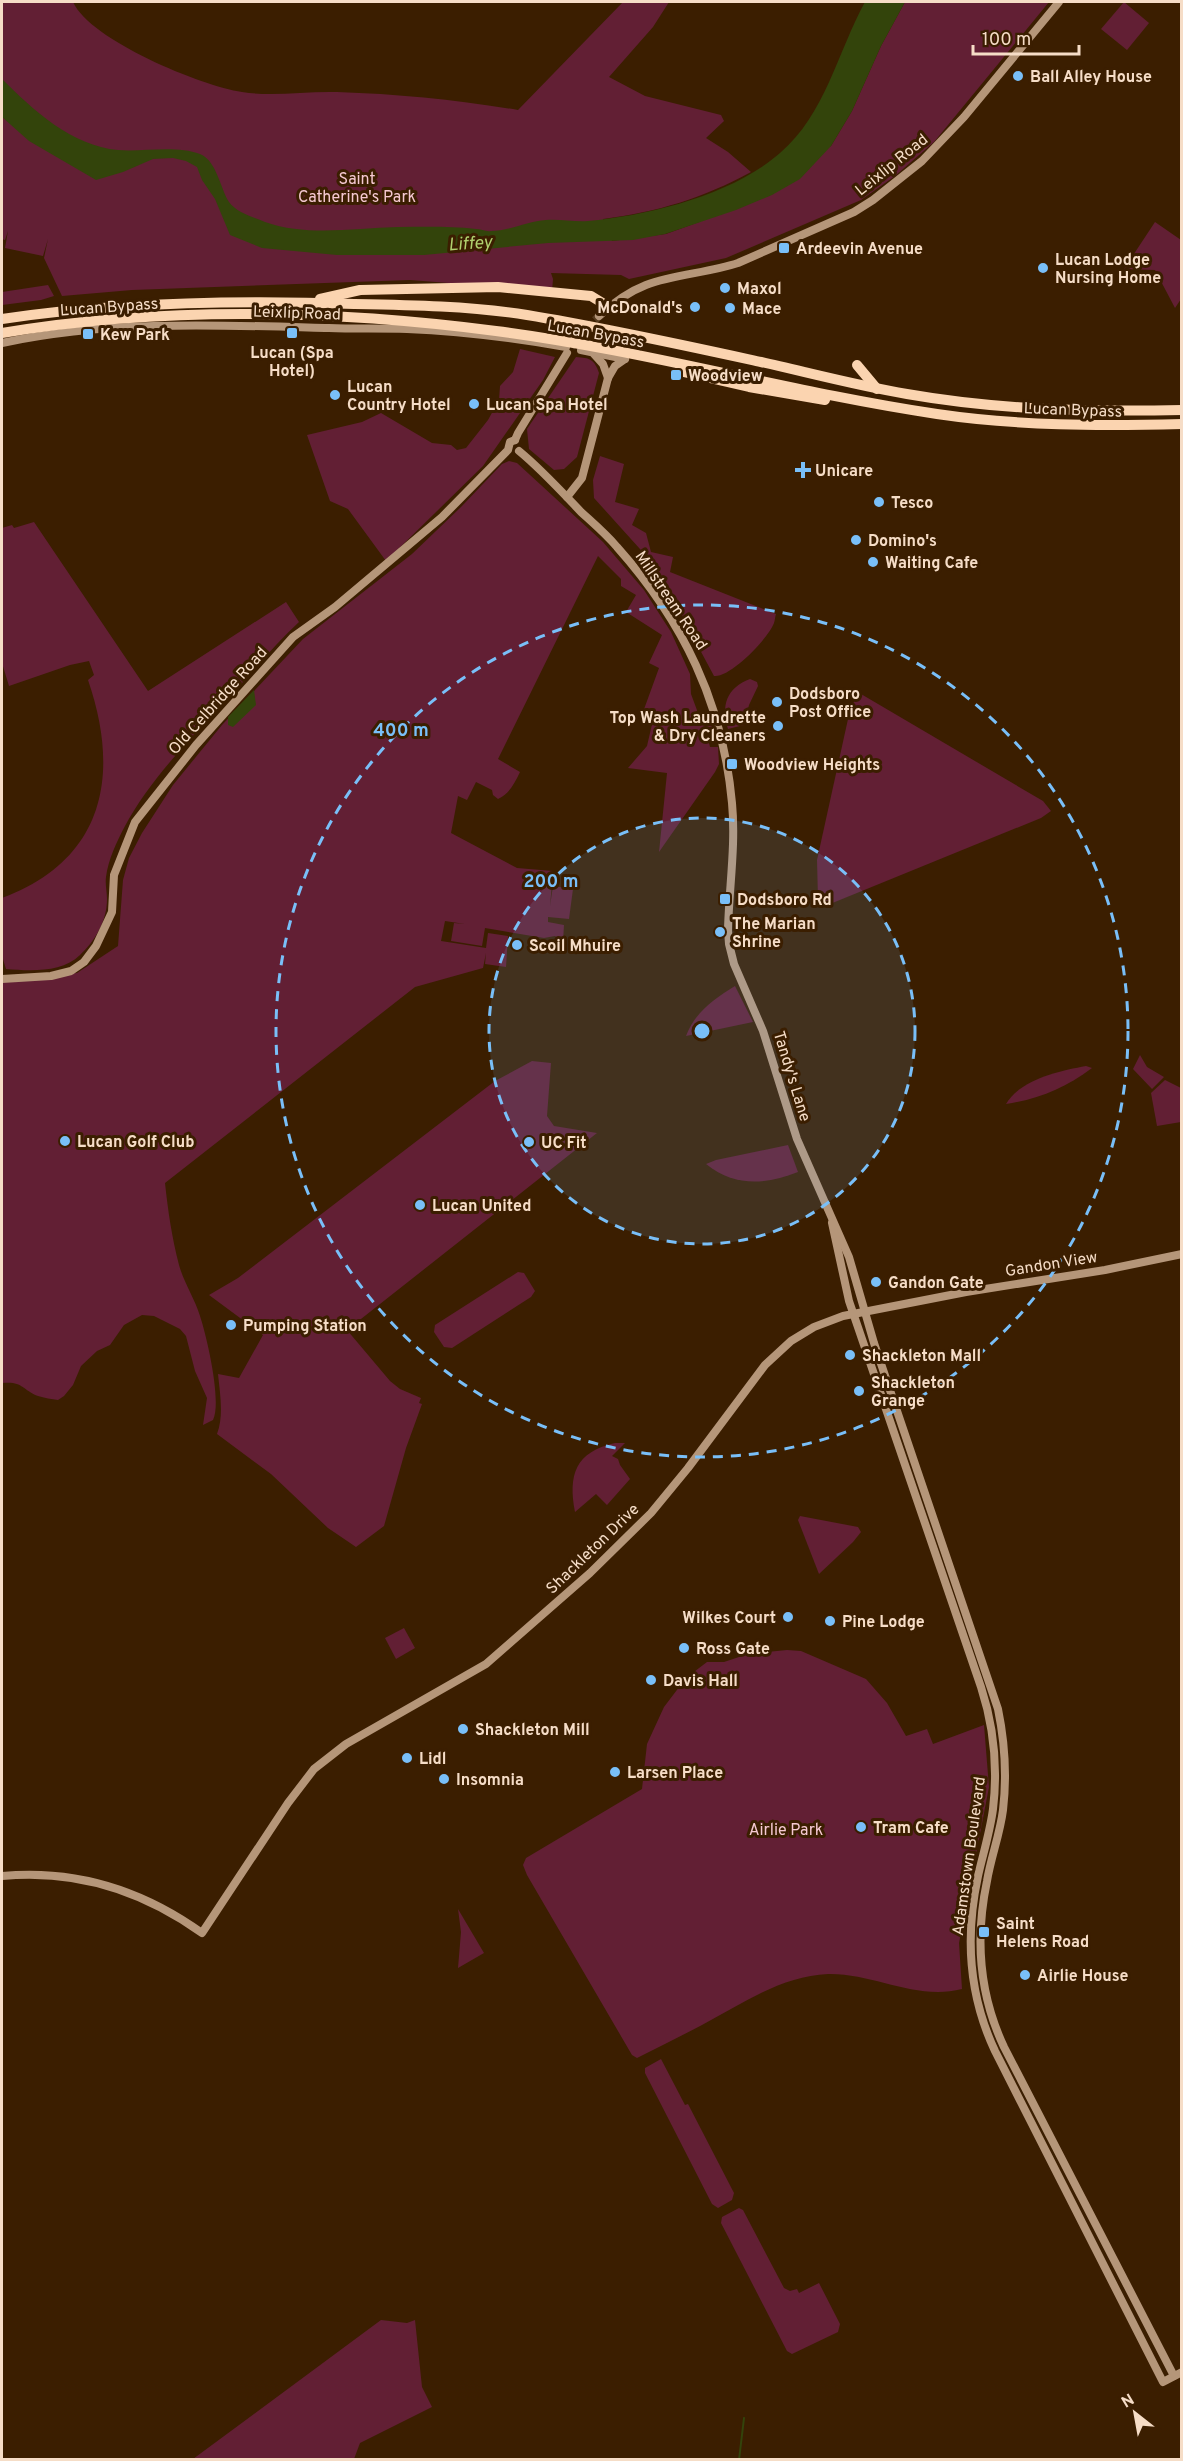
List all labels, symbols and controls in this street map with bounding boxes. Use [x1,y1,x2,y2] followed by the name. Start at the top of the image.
[973,18,1080,56] scale bar
[982,29,1031,52] text: 100 m
[1030,68,1152,88] place label: Ball Alley House
[1011,69,1025,83] marker: Ball Alley House
[852,130,933,201] street label: Leixlip Road
[298,170,416,208] park label: Saint Catherine's Park
[447,231,495,258] water label: Liffey
[796,240,923,260] place label: Ardeevin Avenue
[777,241,791,255] marker: Ardeevin Avenue
[1055,251,1161,289] place label: Lucan Lodge Nursing Home
[1036,261,1050,275] marker: Lucan Lodge Nursing Home
[737,280,782,300] place label: Maxol
[718,281,732,295] marker: Maxol
[59,295,159,321] street label: Lucan Bypass
[597,299,683,319] place label: McDonald's
[688,300,702,314] marker: McDonald's
[742,300,782,320] place label: Mace
[723,301,737,315] marker: Mace
[253,302,341,326] street label: Leixlip Road
[545,317,646,353] street label: Lucan Bypass
[100,326,170,346] place label: Kew Park
[285,326,299,340] marker: Lucan (Spa Hotel)
[81,327,95,341] marker: Kew Park
[250,344,334,382] place label: Lucan (Spa Hotel)
[688,367,763,387] place label: Woodview
[669,368,683,382] marker: Woodview
[347,378,451,416] place label: Lucan Country Hotel
[328,388,342,402] marker: Lucan Country Hotel
[486,396,608,416] place label: Lucan Spa Hotel
[467,397,481,411] marker: Lucan Spa Hotel
[1023,399,1122,423] street label: Lucan Bypass
[815,462,873,482] place label: Unicare
[796,463,810,477] marker: Unicare
[891,494,933,514] place label: Tesco
[872,495,886,509] marker: Tesco
[868,532,937,552] place label: Domino's
[849,533,863,547] marker: Domino's
[630,548,711,655] street label: Millstream Road
[885,554,978,574] place label: Waiting Cafe
[866,555,880,569] marker: Waiting Cafe
[165,643,272,759] street label: Old Celbridge Road
[789,685,871,723] place label: Dodsboro Post Office
[770,695,784,709] marker: Dodsboro Post Office
[610,709,766,747] place label: Top Wash Laundrette & Dry Cleaners
[771,719,785,733] marker: Top Wash Laundrette & Dry Cleaners
[373,720,429,743] text: 400 m
[744,756,880,776] place label: Woodview Heights
[725,757,739,771] marker: Woodview Heights
[523,871,579,894] text: 200 m
[737,891,832,911] place label: Dodsboro Rd
[718,892,732,906] marker: Dodsboro Rd
[732,915,816,953] place label: The Marian Shrine
[713,925,727,939] marker: The Marian Shrine
[529,937,621,957] place label: Scoil Mhuire
[510,938,524,952] marker: Scoil Mhuire
[692,1021,712,1041] centre of rings
[768,1029,814,1124] street label: Tandy's Lane
[77,1133,194,1153] place label: Lucan Golf Club
[58,1134,72,1148] marker: Lucan Golf Club
[541,1134,587,1154] place label: UC Fit
[522,1135,536,1149] marker: UC Fit
[432,1197,531,1217] place label: Lucan United
[413,1198,427,1212] marker: Lucan United
[1004,1248,1099,1282] street label: Gandon View
[888,1274,984,1294] place label: Gandon Gate
[869,1275,883,1289] marker: Gandon Gate
[243,1317,367,1337] place label: Pumping Station
[224,1318,238,1332] marker: Pumping Station
[862,1347,981,1367] place label: Shackleton Mall
[843,1348,857,1362] marker: Shackleton Mall
[871,1374,955,1412] place label: Shackleton Grange
[852,1384,866,1398] marker: Shackleton Grange
[543,1500,644,1599] street label: Shackleton Drive
[682,1609,776,1629] place label: Wilkes Court
[781,1610,795,1624] marker: Wilkes Court
[842,1613,925,1633] place label: Pine Lodge
[823,1614,837,1628] marker: Pine Lodge
[696,1640,770,1660] place label: Ross Gate
[677,1641,691,1655] marker: Ross Gate
[663,1672,738,1692] place label: Davis Hall
[644,1673,658,1687] marker: Davis Hall
[475,1721,590,1741] place label: Shackleton Mill
[456,1722,470,1736] marker: Shackleton Mill
[419,1750,446,1770] place label: Lidl
[400,1751,414,1765] marker: Lidl
[627,1764,723,1784] place label: Larsen Place
[608,1765,622,1779] marker: Larsen Place
[456,1771,524,1791] place label: Insomnia
[437,1772,451,1786] marker: Insomnia
[949,1775,991,1937] street label: Adamstown Boulevard
[873,1819,949,1839] place label: Tram Cafe
[854,1820,868,1834] marker: Tram Cafe
[749,1821,823,1841] park label: Airlie Park
[996,1915,1089,1953] place label: Saint Helens Road
[977,1925,991,1939] marker: Saint Helens Road
[1037,1967,1128,1987] place label: Airlie House
[1018,1968,1032,1982] marker: Airlie House
[1105,2383,1165,2443] north arrow
[1118,2390,1138,2413] text: N

